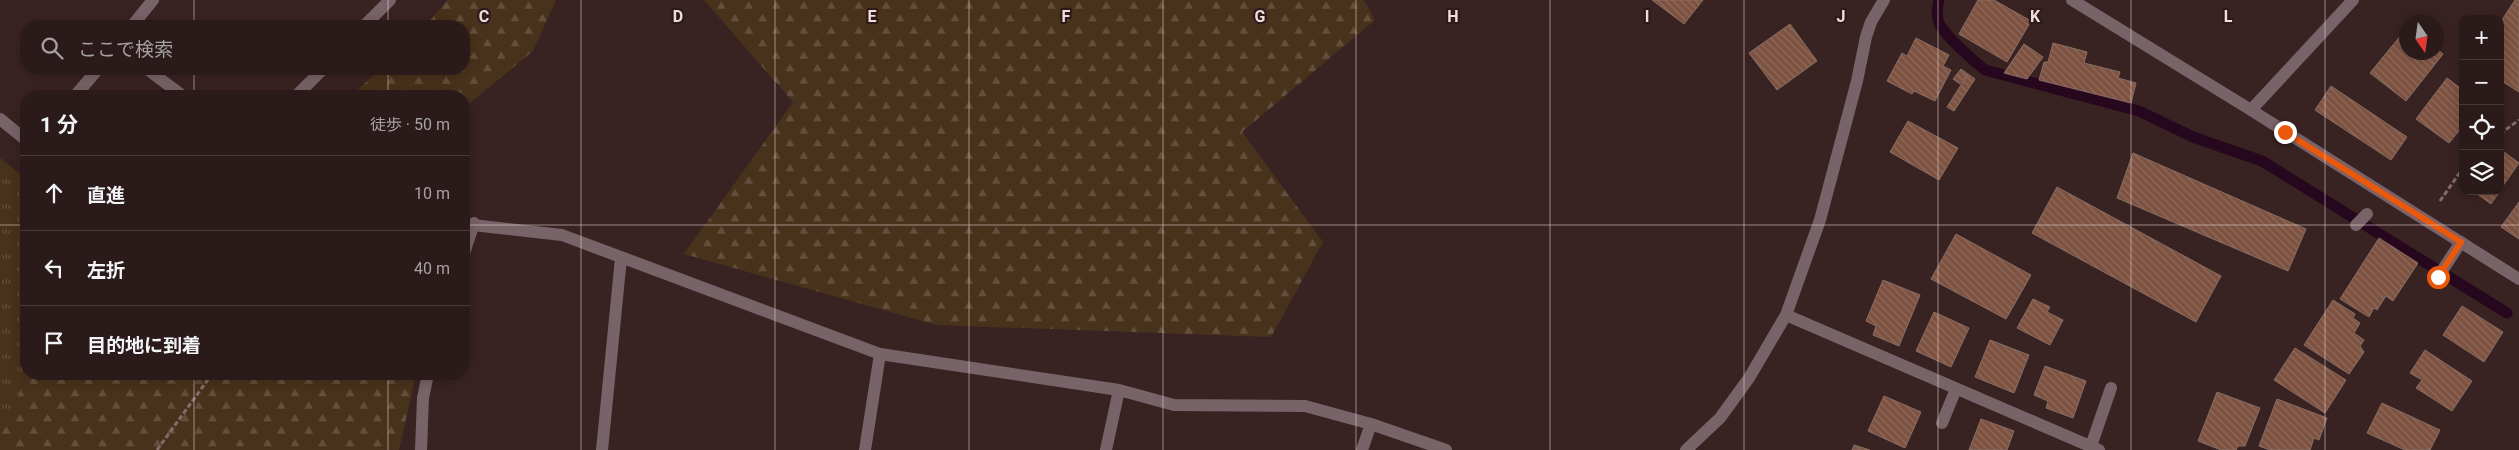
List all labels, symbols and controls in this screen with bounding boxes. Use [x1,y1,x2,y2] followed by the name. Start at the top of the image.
[479,7,489,26] text: C
[673,7,683,26] text: D
[868,7,877,26] text: E
[1062,7,1071,26] text: F
[1255,7,1266,26] text: G
[1447,7,1459,26] text: H
[1645,7,1649,26] text: I
[1837,7,1845,26] text: J
[2030,7,2041,26] text: K
[2224,7,2233,26] text: L
[2399,15,2444,60] north arrow
[2459,15,2504,195] map controls
[2459,15,2504,60] button: +
[20,20,470,75] search box
[38,34,66,62] icon: search
[78,38,173,61] text: ここで検索
[2459,60,2504,105] button: −
[2459,105,2504,150] button: locate
[40,113,78,137] text: 1 分
[370,115,450,134] text: 徒歩 · 50 m
[2274,121,2297,144] route end
[2459,150,2504,195] button: layers
[40,179,68,207] icon: ahead
[87,184,125,207] text: 直進
[414,184,450,203] text: 10 m
[40,254,68,282] icon: left
[87,259,125,282] text: 左折
[414,259,450,278] text: 40 m
[2427,266,2450,289] route start
[40,329,68,357] icon: arrive
[87,334,201,357] text: 目的地に到着

